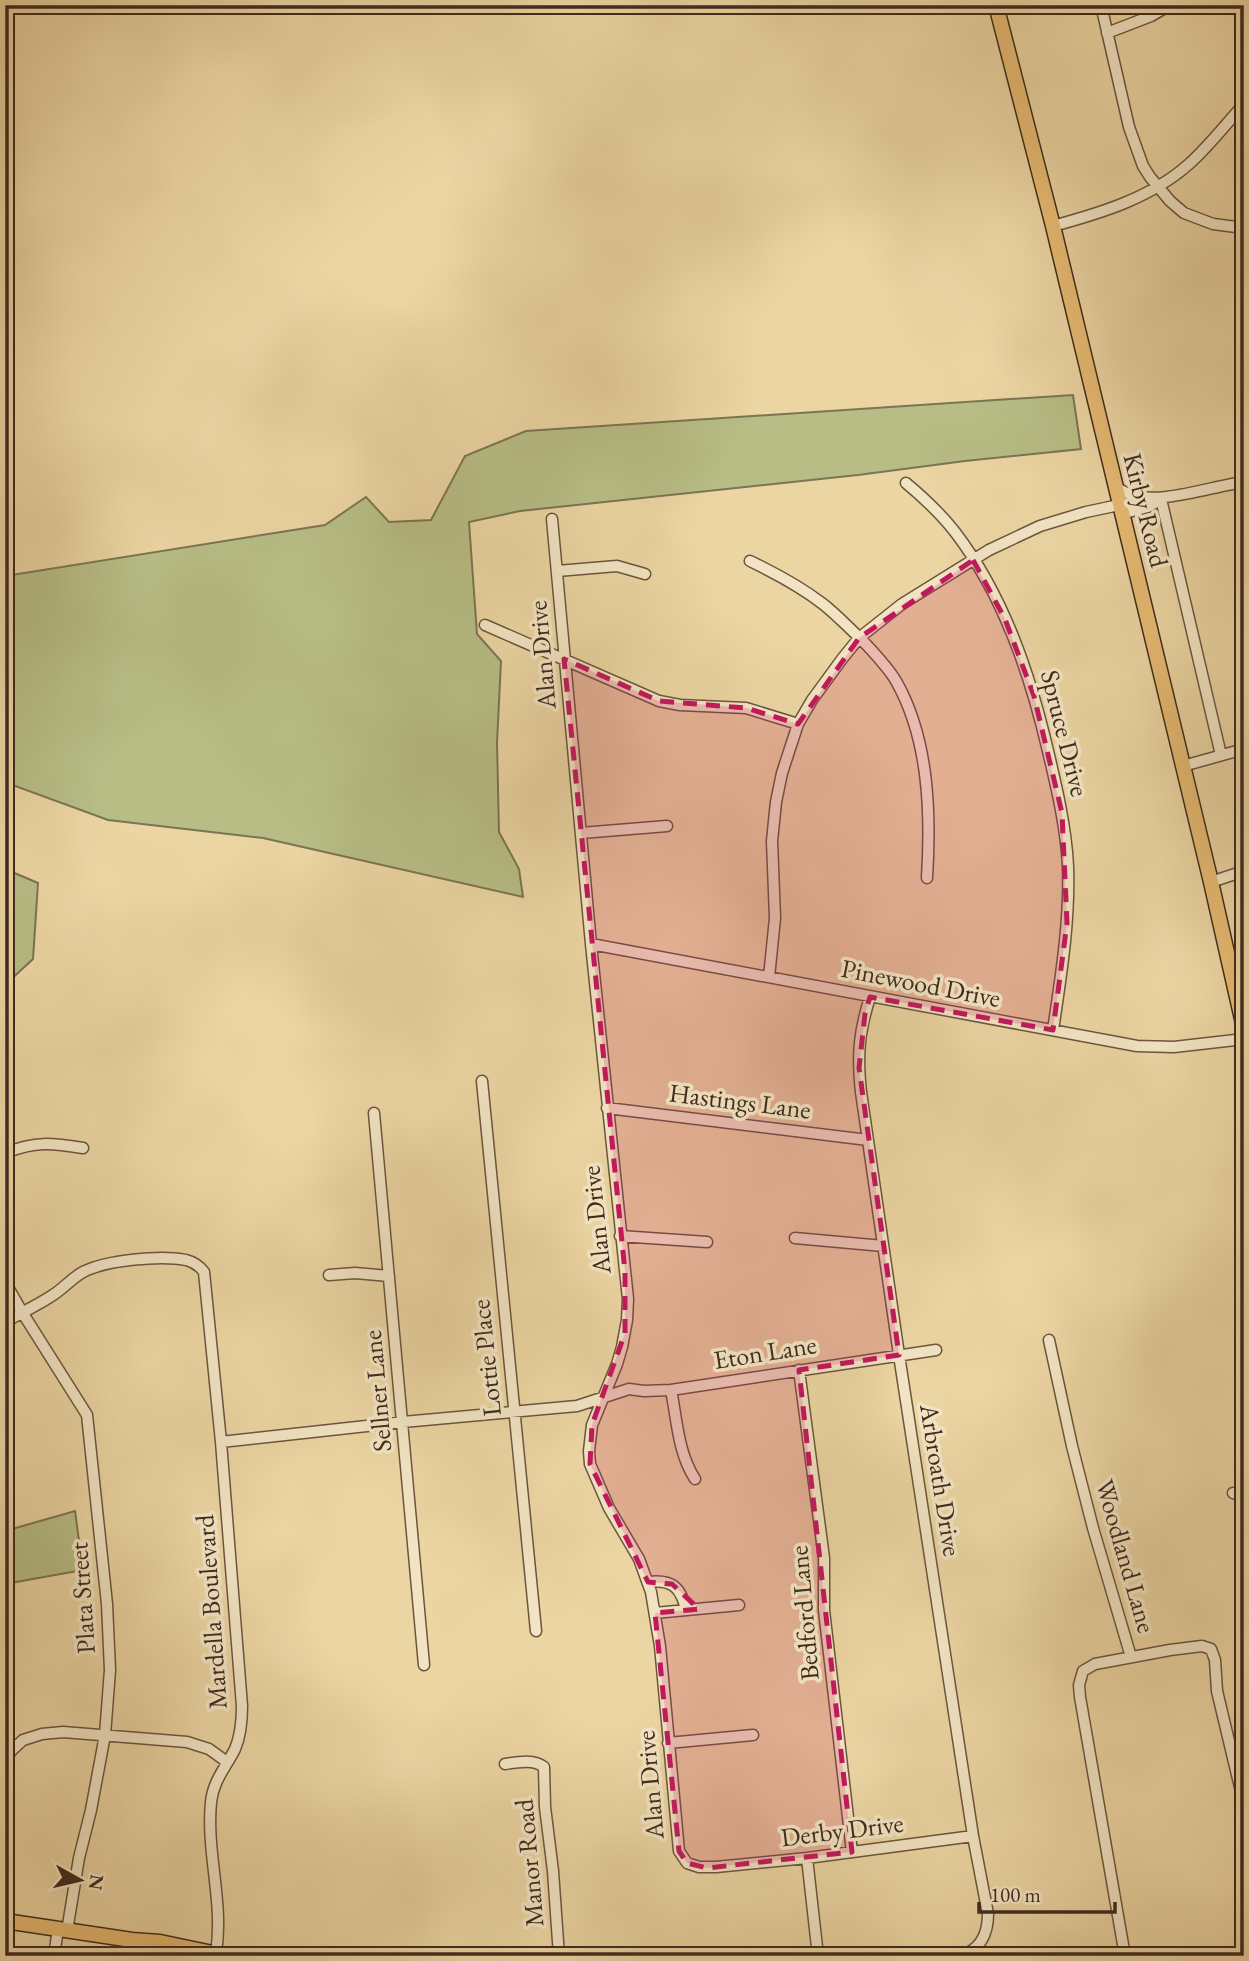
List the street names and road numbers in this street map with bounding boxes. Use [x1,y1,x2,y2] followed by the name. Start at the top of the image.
[1115,449,1177,571] street label: Kirby Road
[520,599,564,712] street label: Alan Drive
[1033,666,1097,800] street label: Spruce Drive
[839,951,1003,1015] street label: Pinewood Drive
[667,1075,813,1127] street label: Hastings Lane
[573,1164,619,1277] street label: Alan Drive
[463,1298,509,1418] street label: Lottie Place
[711,1327,819,1377] street label: Eton Lane
[355,1329,399,1453] street label: Sellner Lane
[912,1400,970,1559] street label: Arbroath Drive
[1088,1475,1164,1637] street label: Woodland Lane
[187,1513,235,1710] street label: Mardella Boulevard
[61,1541,103,1655] street label: Plata Street
[781,1544,827,1682] street label: Bedford Lane
[628,1729,672,1842] street label: Alan Drive
[506,1797,552,1928] street label: Manor Road
[779,1806,905,1854] street label: Derby Drive

